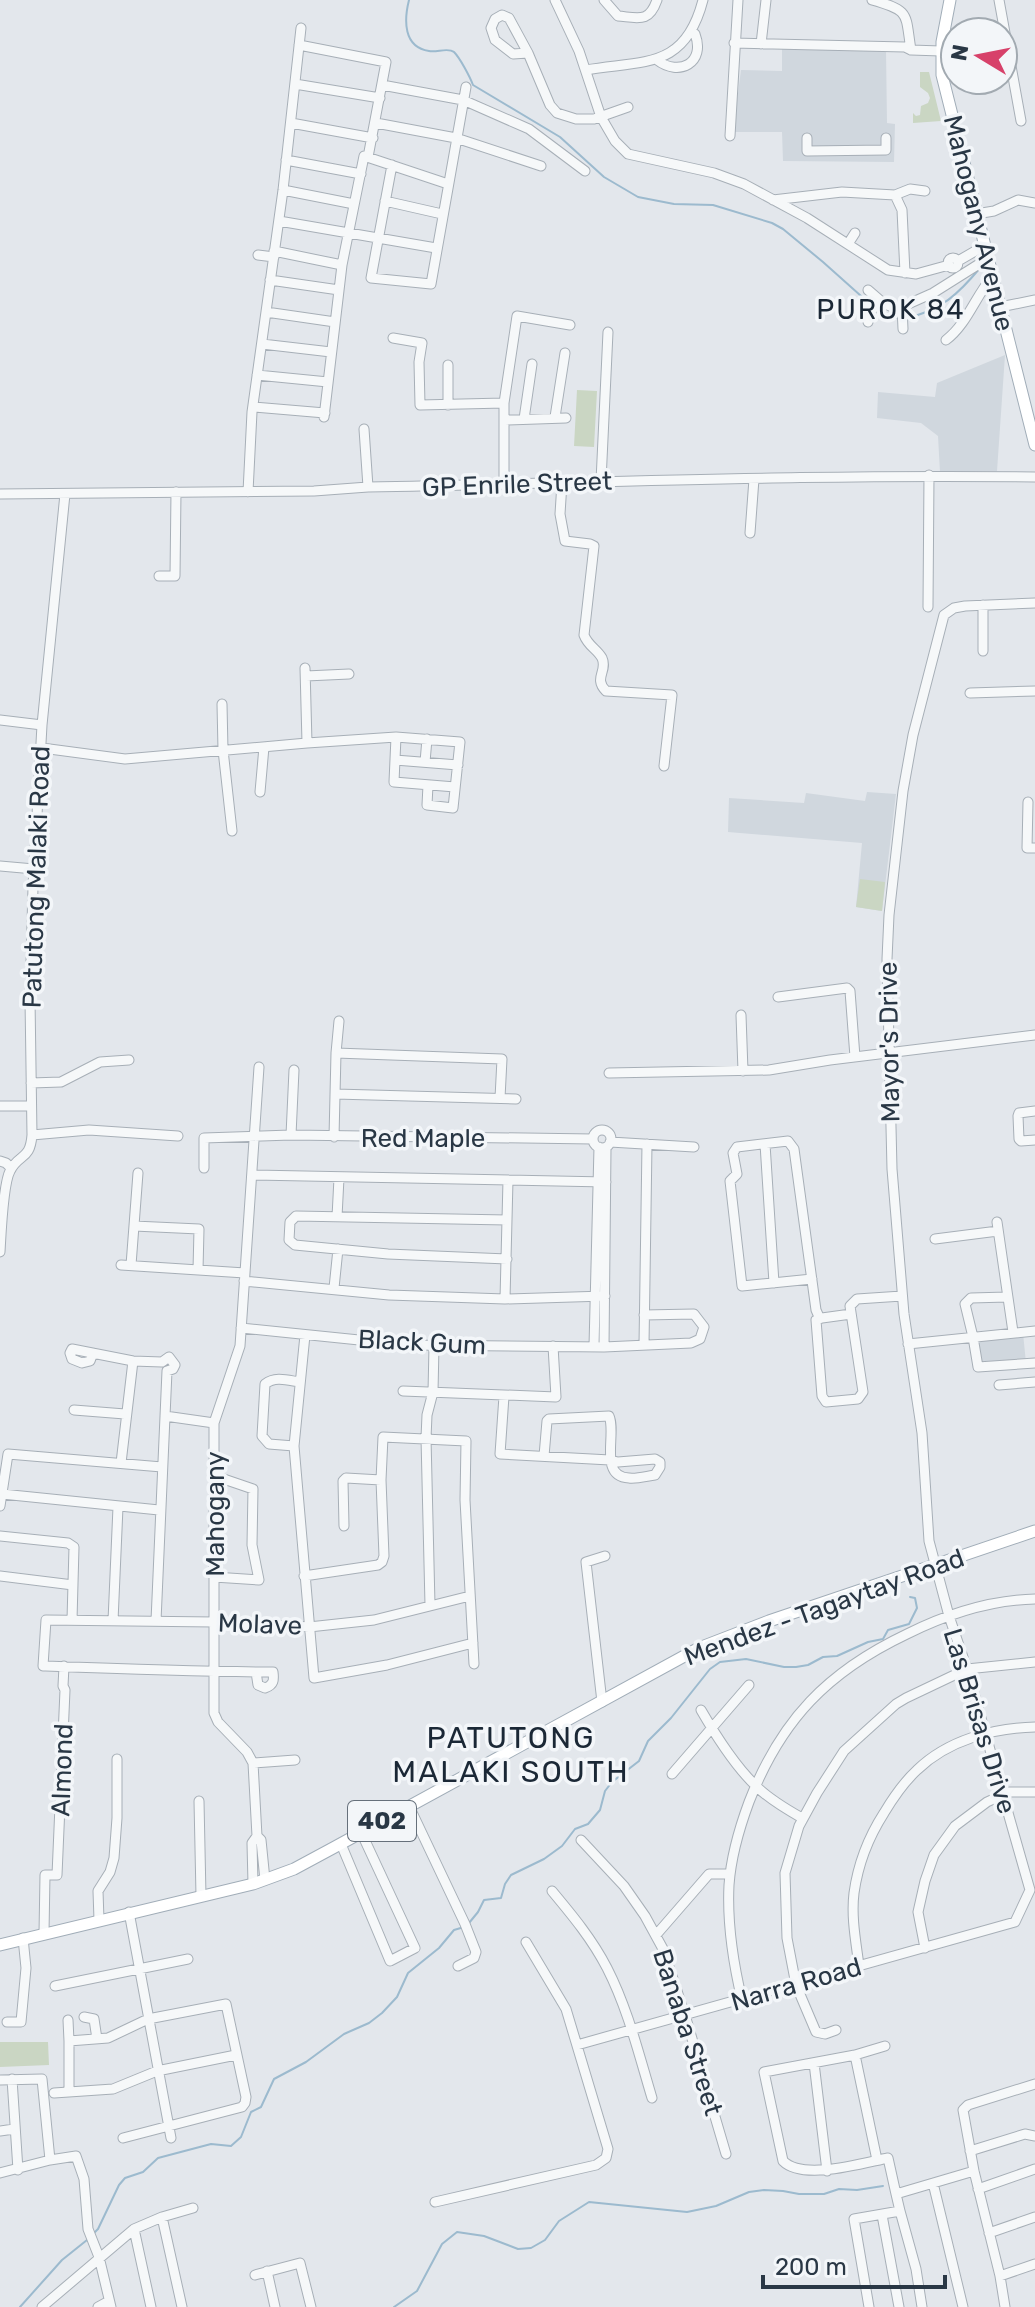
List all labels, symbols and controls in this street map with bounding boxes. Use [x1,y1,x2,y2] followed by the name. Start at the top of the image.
[939,16,1019,96] north arrow
[945,42,974,63] text: N
[937,112,1020,334] street label: Mahogany Avenue
[816,293,966,326] district label: PUROK 84
[421,466,613,503] street label: GP Enrile Street
[16,745,57,1009] street label: Patutong Malaki Road
[873,961,906,1123] street label: Mayor's Drive
[361,1123,485,1154] street label: Red Maple
[357,1324,487,1361] street label: Black Gum
[200,1451,231,1577] street label: Mahogany
[680,1542,968,1673] street label: Mendez - Tagaytay Road
[217,1608,303,1641] street label: Molave
[937,1625,1022,1817] street label: Las Brisas Drive
[392,1720,630,1790] district label: PATUTONG MALAKI SOUTH
[45,1723,80,1817] street label: Almond
[348,1801,416,1841] road number: 402
[646,1945,729,2119] street label: Banaba Street
[727,1951,865,2018] street label: Narra Road
[763,2239,945,2289] scale bar
[775,2253,847,2281] text: 200 m

